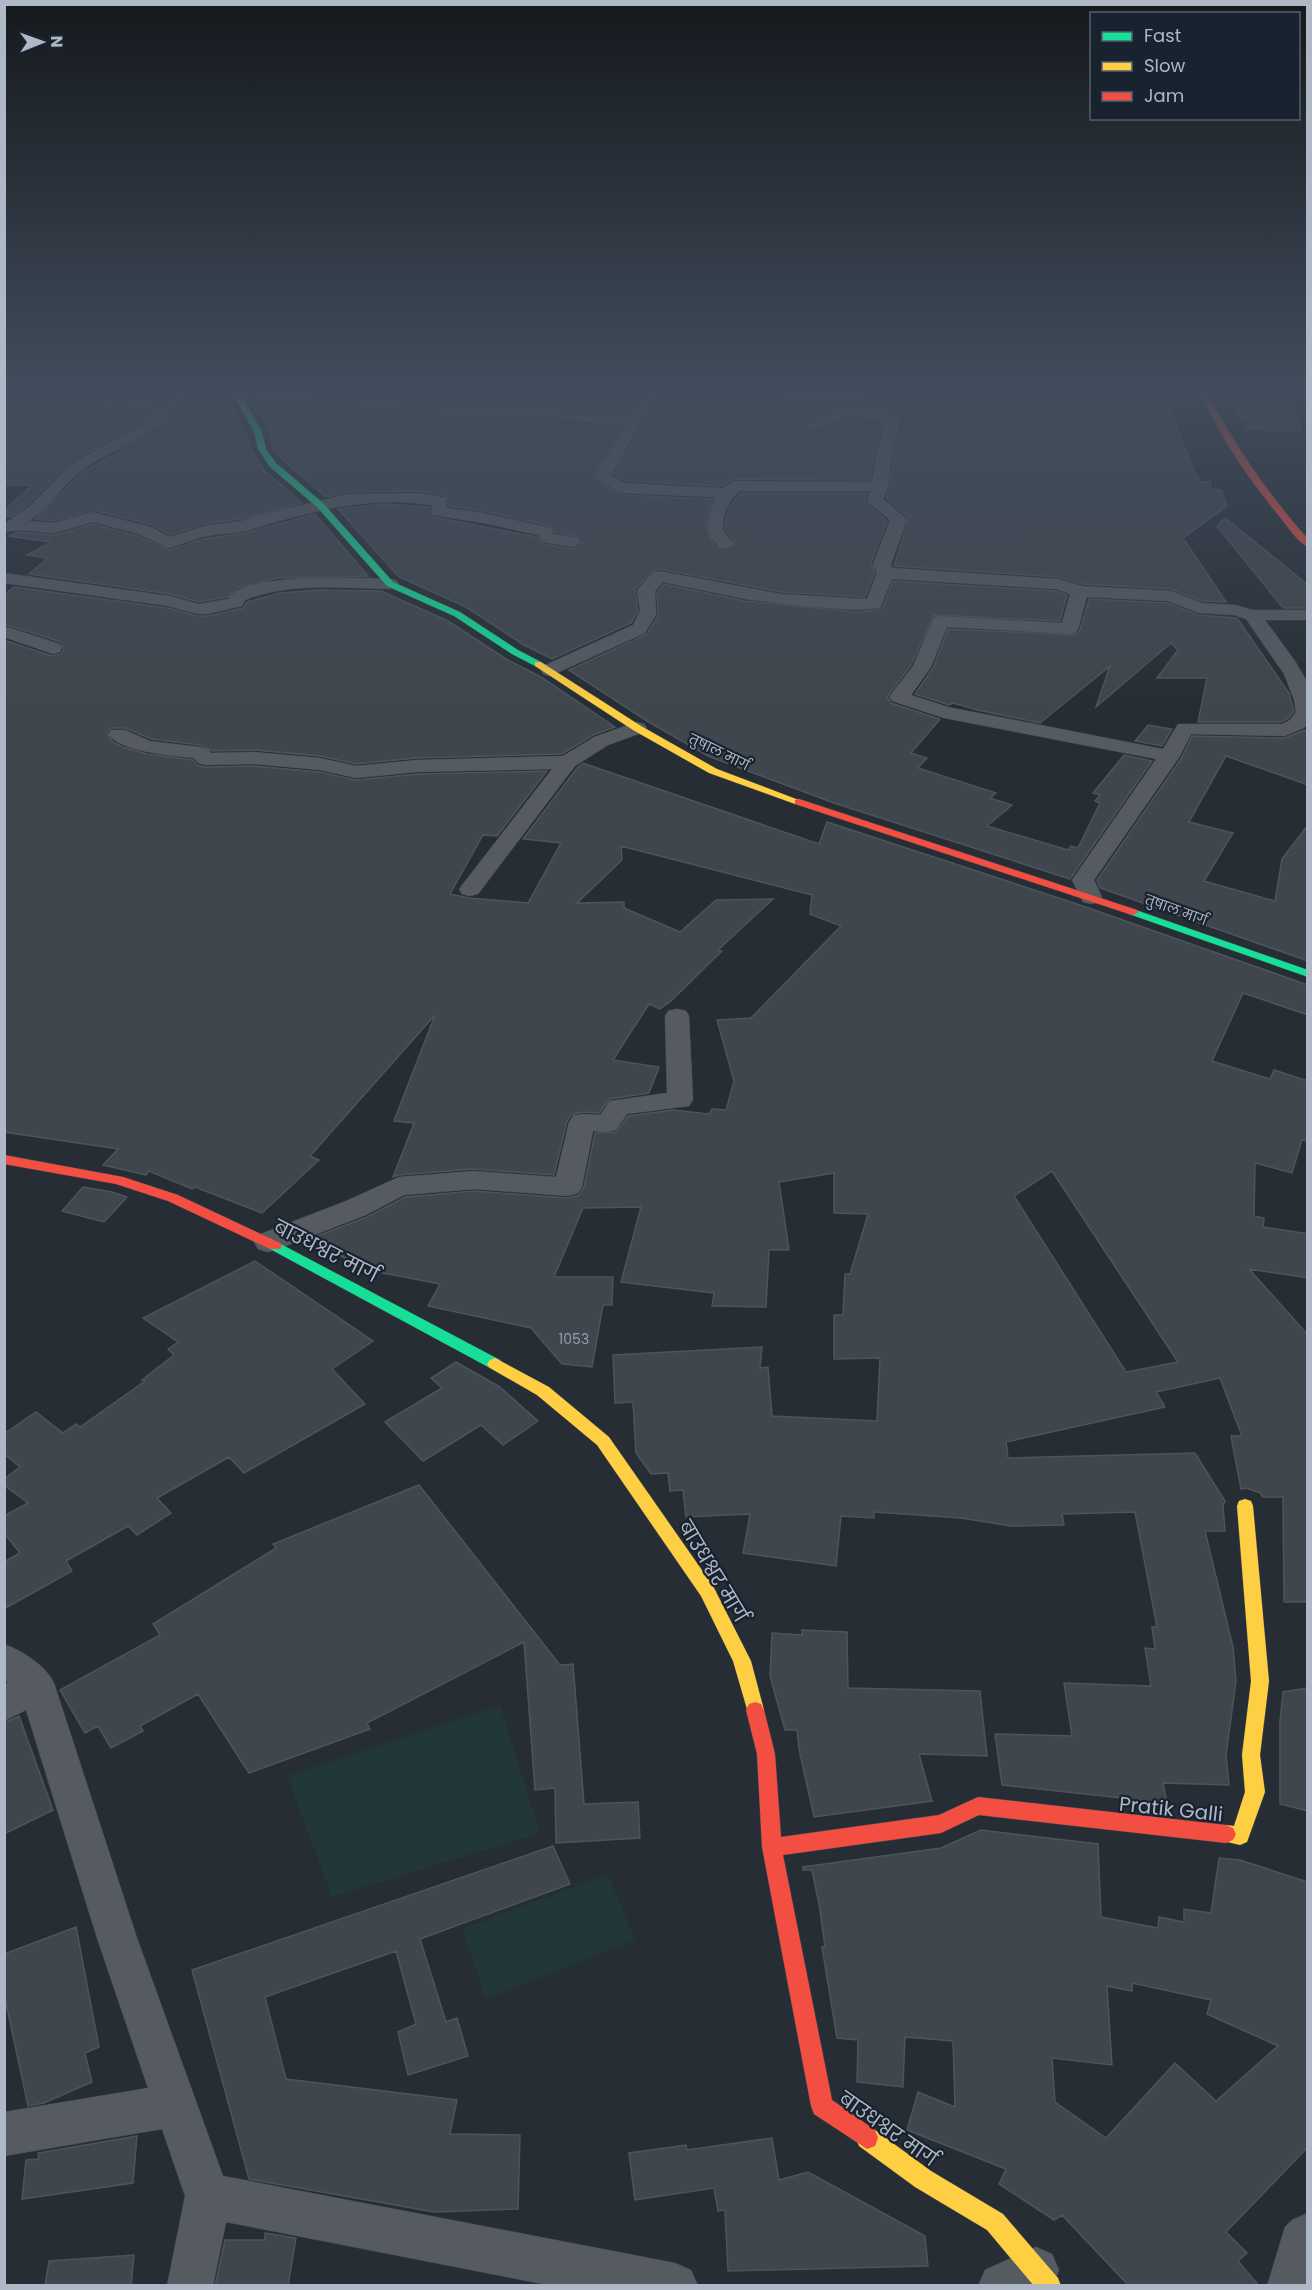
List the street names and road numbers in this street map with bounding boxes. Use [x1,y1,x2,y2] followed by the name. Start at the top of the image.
[684,728,755,777] street label: तुषाल मार्ग
[1141,889,1213,932] street label: तुषाल मार्ग
[268,1212,386,1291] street label: बाउधश्वर मार्ग
[671,1514,756,1630] street label: बाउधश्वर मार्ग
[1118,1790,1224,1828] street label: Pratik Galli
[832,2084,945,2175] street label: बाउधश्वर मार्ग

